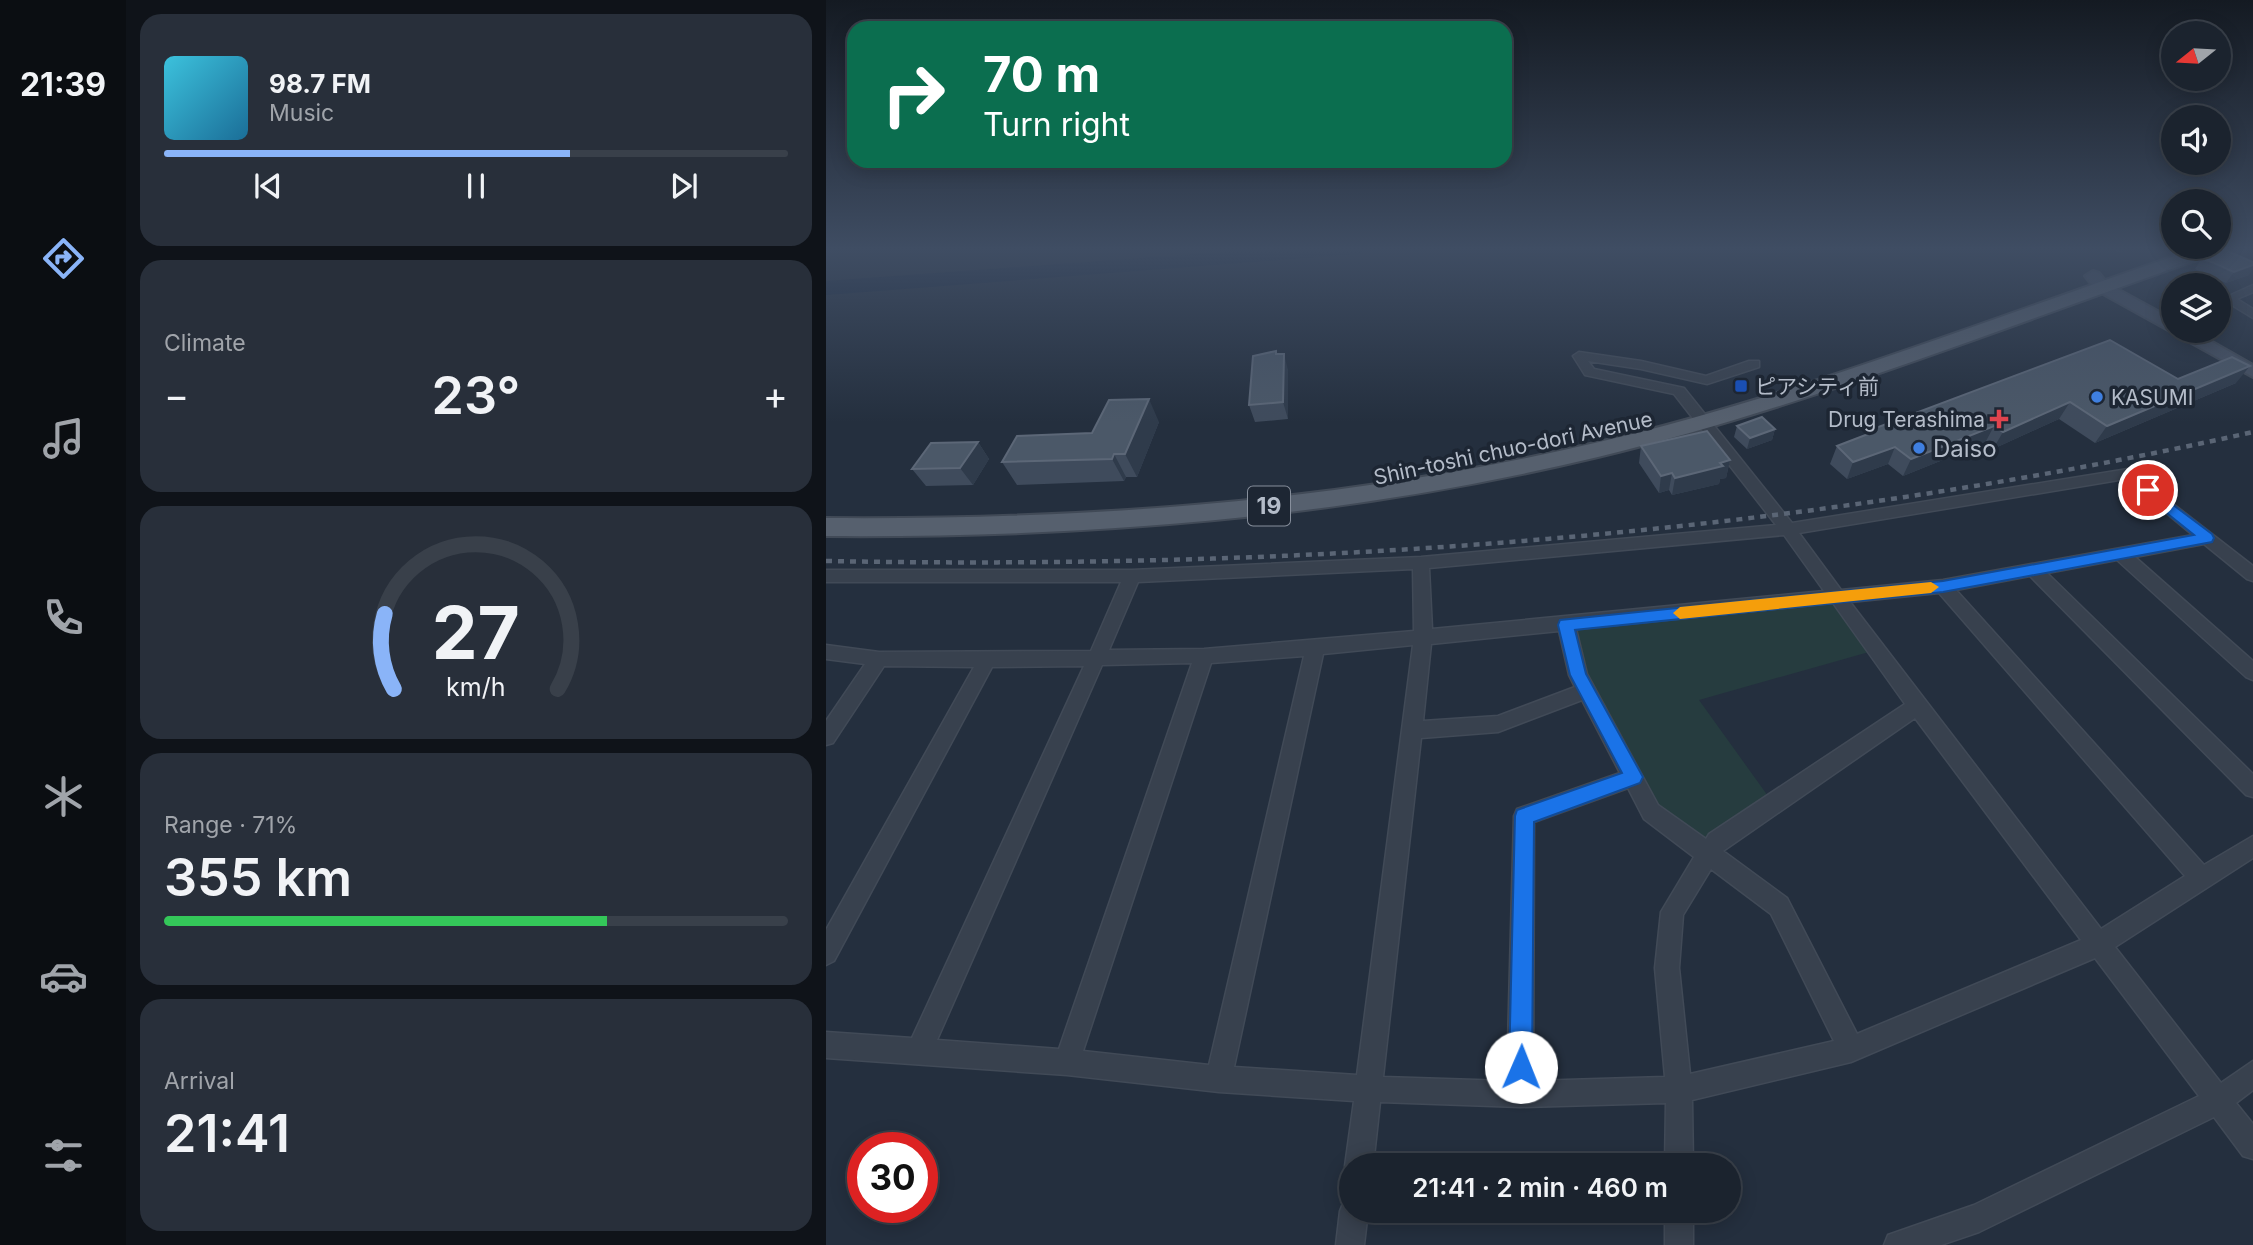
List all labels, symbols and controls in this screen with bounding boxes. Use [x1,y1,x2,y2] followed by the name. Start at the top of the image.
[2161,21,2231,91] north arrow
[2161,21,2231,343] map controls
[983,45,1100,104] text: 70 m
[868,49,959,140] icon: right
[20,65,106,104] text: 21:39
[269,68,371,99] text: 98.7 FM
[269,99,334,127] text: Music
[983,105,1130,144] text: Turn right
[2161,105,2231,175] button: sound
[249,167,287,205] icon: previous
[457,167,495,205] icon: pause
[665,167,703,205] icon: next
[2161,189,2231,259] button: search
[39,234,88,283] icon: directions
[2161,273,2231,343] button: layers
[164,329,246,357] text: Climate
[432,364,520,427] text: 23°
[164,372,189,418] text: −
[763,372,788,418] text: +
[1755,374,1879,399] place label: ピアシティ前
[1733,378,1749,394] marker: ピアシティ前
[2111,385,2193,410] place label: KASUMI
[2089,389,2105,405] marker: KASUMI
[1371,406,1655,490] street label: Shin-toshi chuo-dori Avenue
[1828,407,1985,432] place label: Drug Terashima
[1991,411,2007,427] marker: Drug Terashima
[39,414,88,463] icon: music
[1933,434,1997,463] place label: Daiso
[1911,440,1927,456] marker: Daiso
[2118,460,2178,520] pin
[2129,471,2167,509] icon: arrive
[1248,486,1290,526] road number: 19
[432,588,520,677] text: 27
[39,593,88,642] icon: phone
[446,671,506,701] text: km/h
[39,772,88,821] icon: climate
[164,811,297,839] text: Range · 71%
[164,846,352,909] text: 355 km
[39,952,88,1001] icon: car
[1484,1030,1558,1104] position arrow
[164,1067,235,1095] text: Arrival
[164,1102,290,1165] text: 21:41
[39,1131,88,1180] icon: filters
[847,1132,938,1223] speed limit sign: 30
[1412,1172,1668,1203] text: 21:41 · 2 min · 460 m

